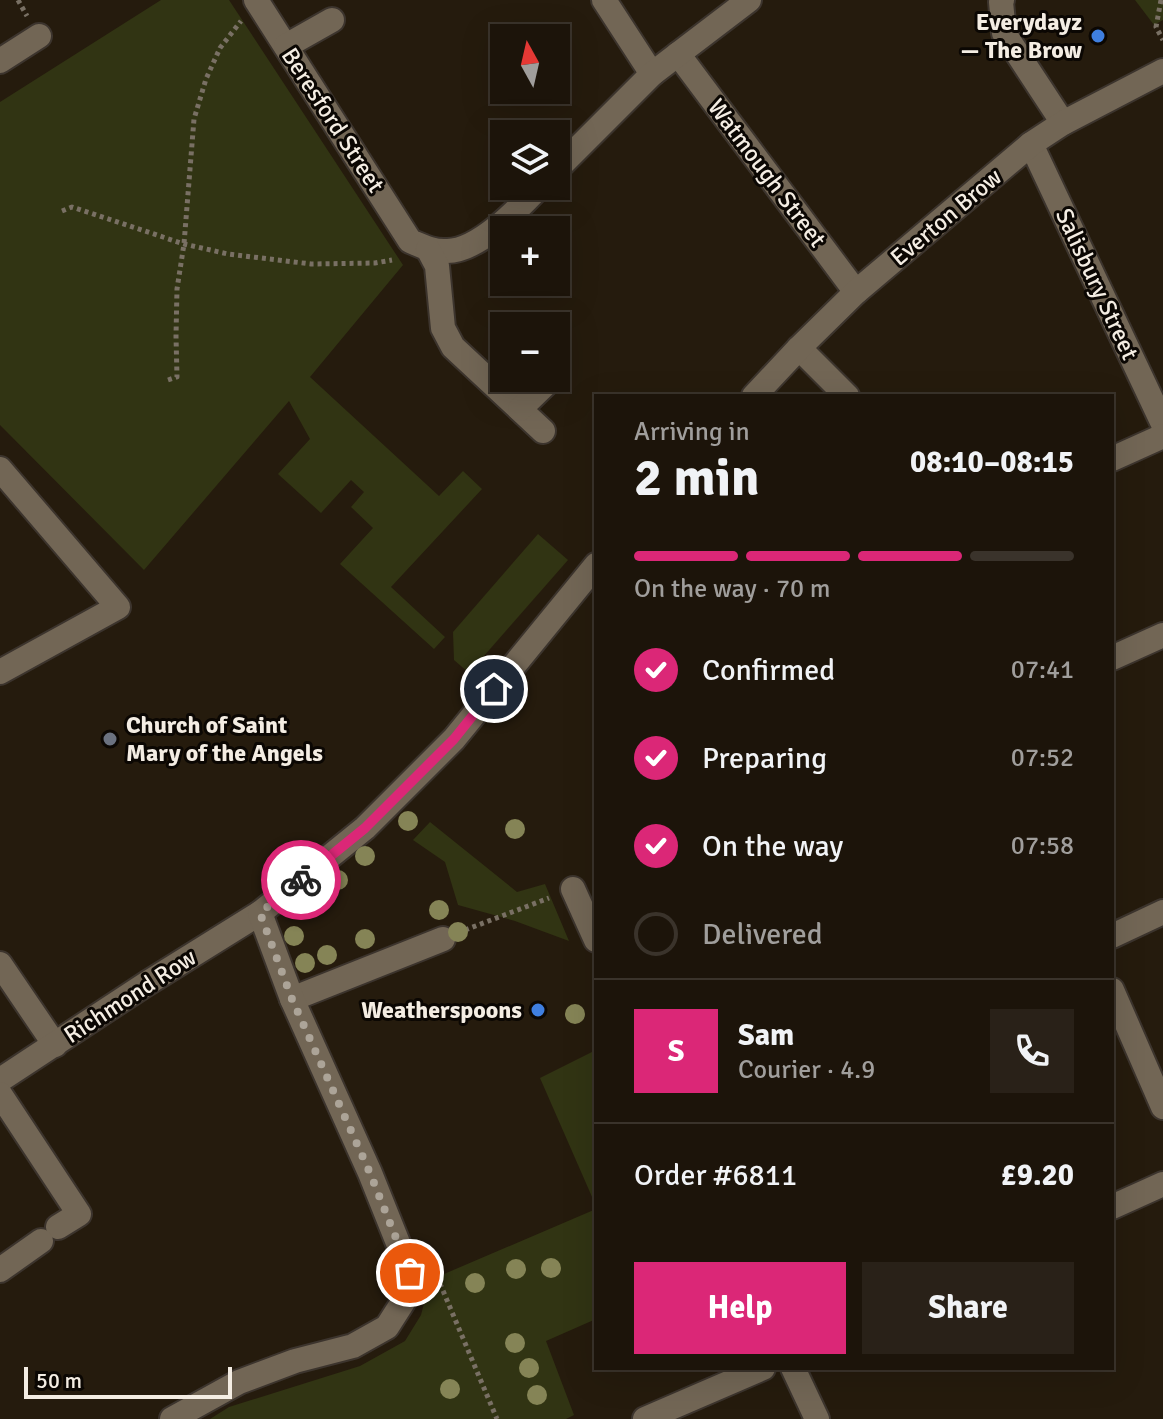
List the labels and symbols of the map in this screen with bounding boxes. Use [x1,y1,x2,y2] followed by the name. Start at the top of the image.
[960,7,1083,65] place label: Everydayz — The Brow
[490,24,570,104] north arrow
[1089,27,1107,45] marker: Everydayz — The Brow
[275,42,391,198] street label: Beresford Street
[701,93,833,253] street label: Watmough Street
[884,162,1008,272] street label: Everton Brow
[1049,203,1145,365] street label: Salisbury Street
[460,655,528,723] pin
[126,710,323,768] place label: Church of Saint Mary of the Angels
[101,730,119,748] marker: Church of Saint Mary of the Angels
[261,840,341,920] courier
[58,942,202,1050] street label: Richmond Row
[361,995,522,1025] place label: Weatherspoons
[529,1001,547,1019] marker: Weatherspoons
[376,1239,444,1307] pin
[24,1363,232,1399] scale bar

